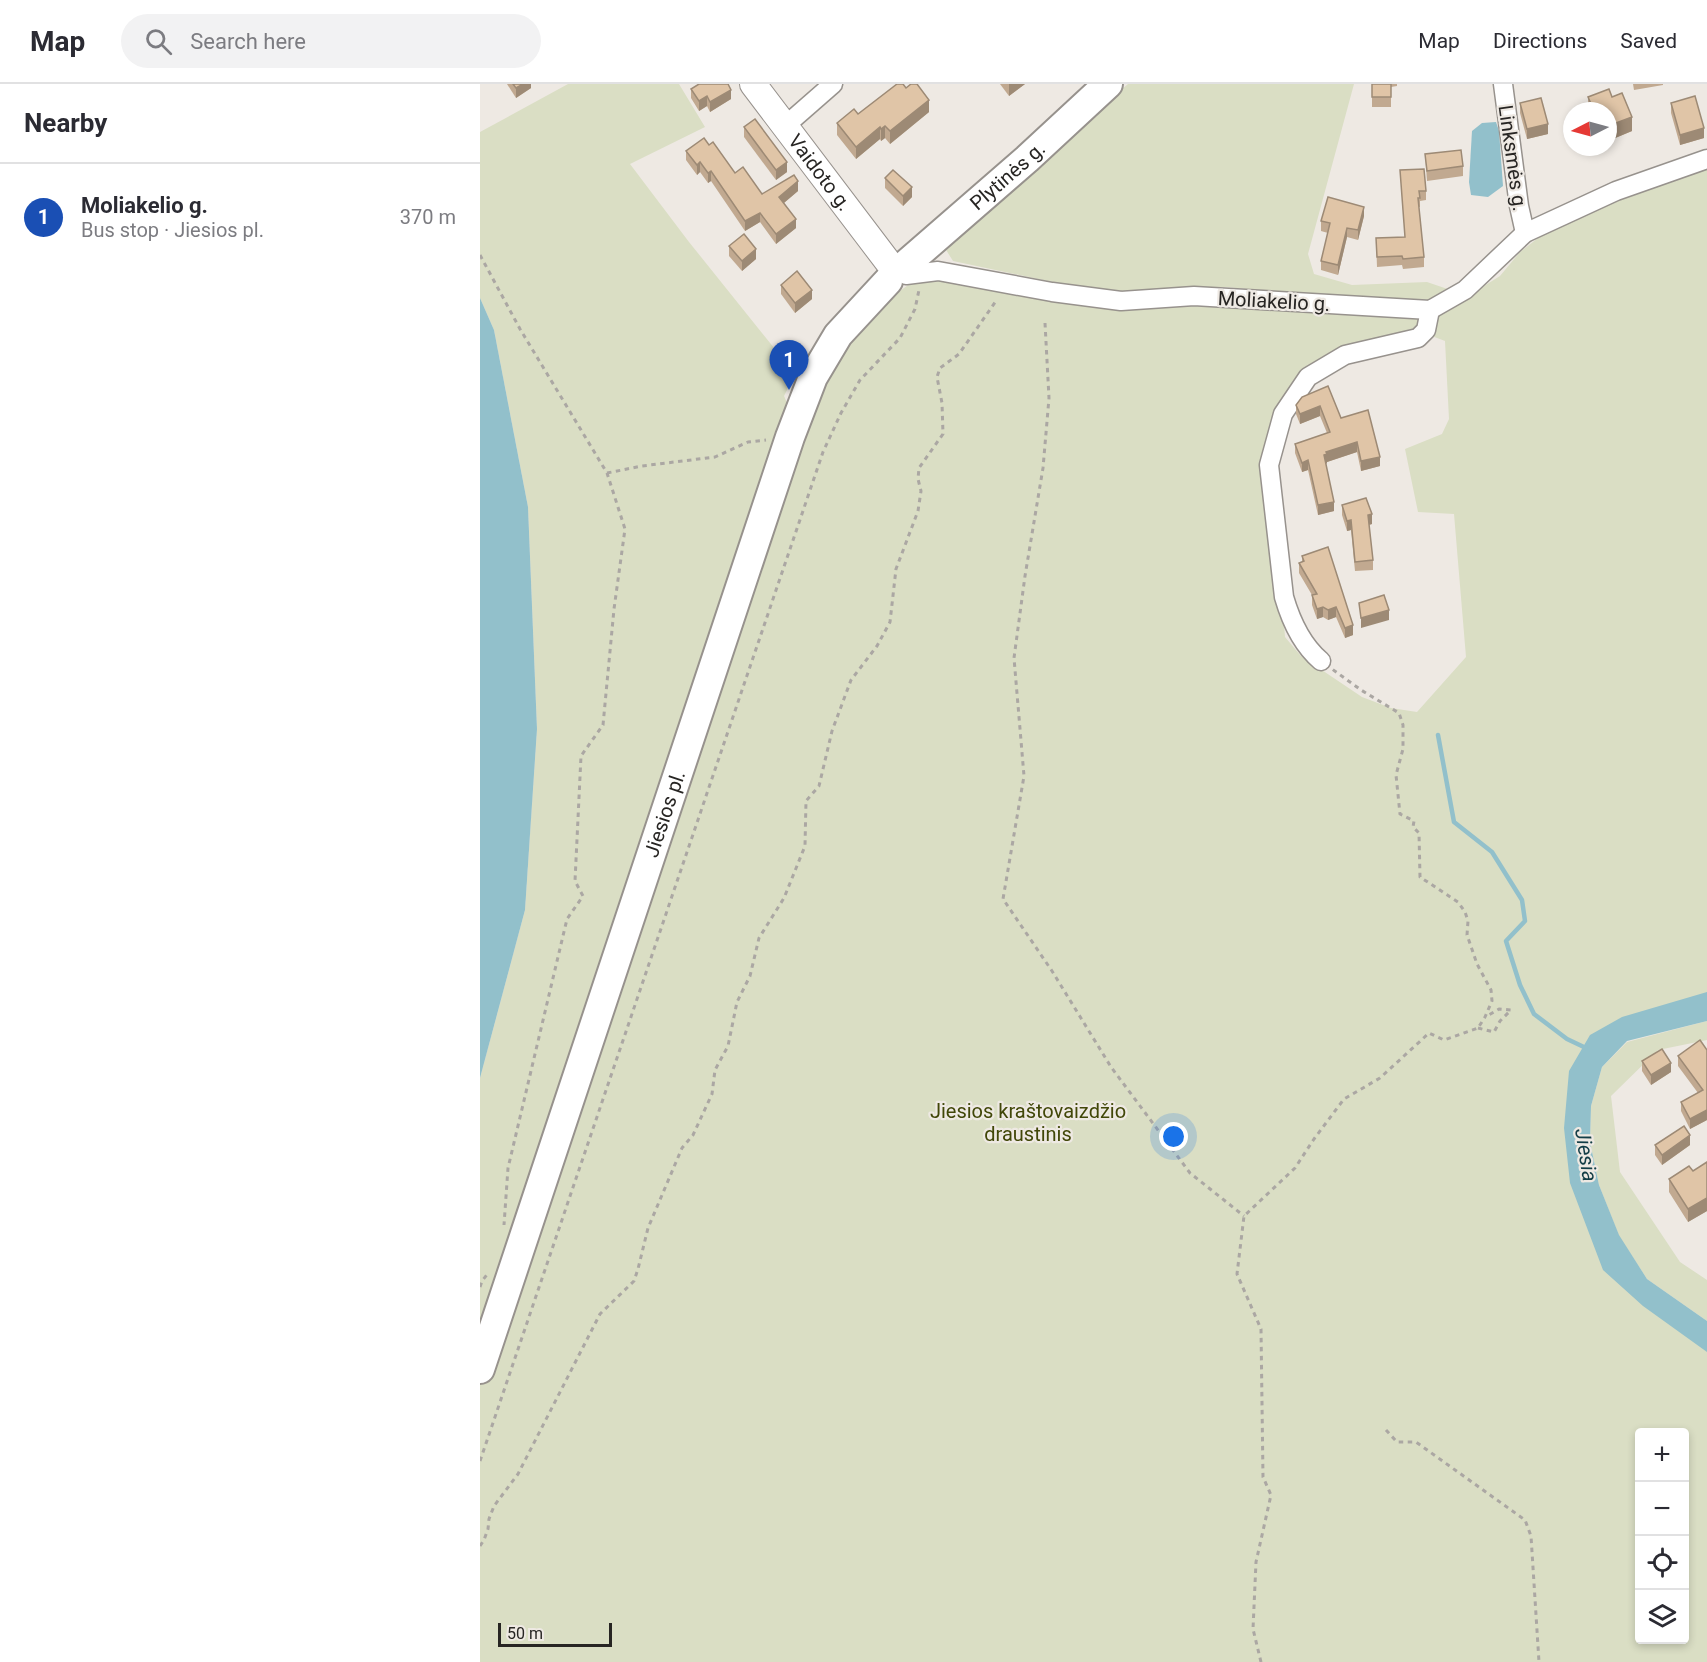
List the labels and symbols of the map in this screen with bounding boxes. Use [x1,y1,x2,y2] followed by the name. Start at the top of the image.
[1563,102,1617,156] north arrow
[1494,103,1532,213] street label: Linksmės g.
[783,129,857,216] street label: Vaidoto g.
[965,136,1050,215] street label: Plytinės g.
[1217,286,1331,316] street label: Moliakelio g.
[770,340,808,390] pin: 1
[639,767,690,860] street label: Jiesios pl.
[930,1099,1126,1146] park label: Jiesios kraštovaizdžio draustinis
[1159,1122,1188,1151] your location
[1570,1127,1602,1183] water label: Jiesia
[498,1620,612,1648] scale bar

